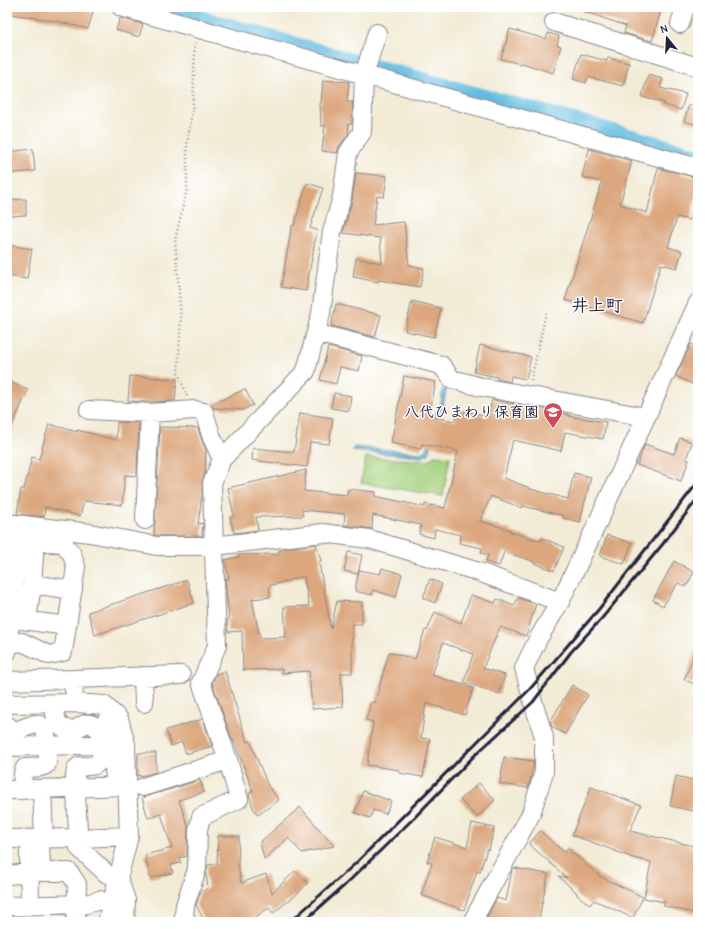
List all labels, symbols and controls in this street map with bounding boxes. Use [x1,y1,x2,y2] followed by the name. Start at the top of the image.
[647,18,687,58] north arrow
[659,22,669,36] text: N
[572,296,623,315] district label: 井上町
[542,401,564,429] school or university icon: 八代ひまわり保育園
[404,403,539,421] place label: 八代ひまわり保育園

